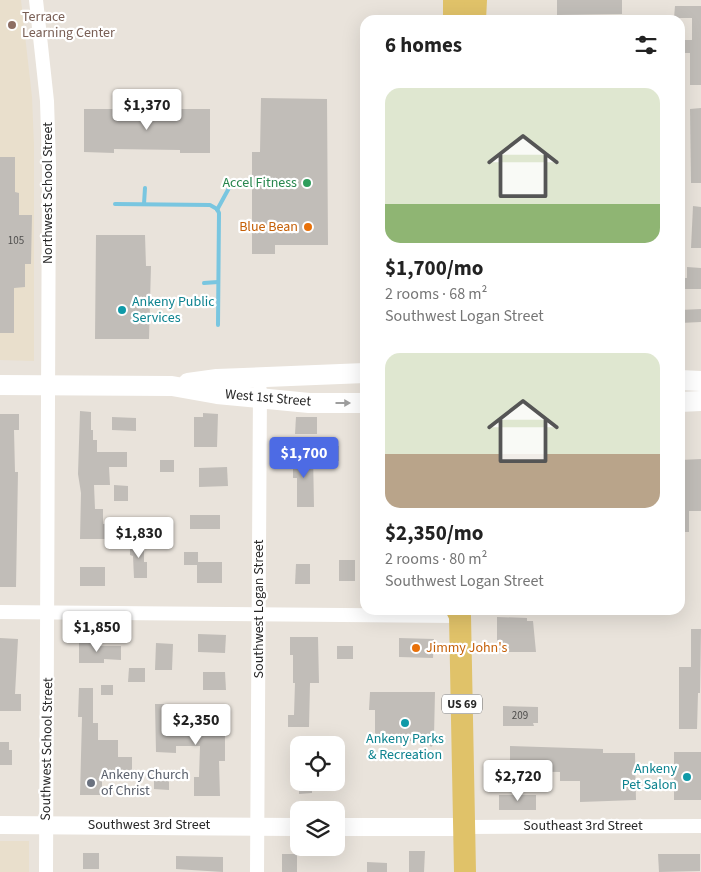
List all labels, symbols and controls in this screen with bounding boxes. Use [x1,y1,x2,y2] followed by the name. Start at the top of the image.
[22,7,115,43] place label: Terrace Learning Center
[6,19,18,31] marker: Terrace Learning Center
[385,30,462,60] text: 6 homes
[632,31,660,59] icon: filters
[106,88,188,131] pin: $1,370
[123,94,171,116] text: $1,370
[478,121,568,211] icon: home
[38,122,58,264] street label: Northwest School Street
[222,173,297,193] place label: Accel Fitness
[301,177,313,189] marker: Accel Fitness
[239,217,298,237] place label: Blue Bean
[302,221,314,233] marker: Blue Bean
[8,233,24,248] house number: 105
[385,253,484,283] text: $1,700/mo
[385,283,487,305] text: 2 rooms · 68 m²
[132,292,215,328] place label: Ankeny Public Services
[116,304,128,316] marker: Ankeny Public Services
[385,305,544,327] text: Southwest Logan Street
[224,384,312,412] street label: West 1st Street
[478,386,568,476] icon: home
[336,399,352,407] one-way arrow
[263,436,345,479] pin: $1,700
[280,442,328,464] text: $1,700
[98,516,180,559] pin: $1,830
[385,518,484,548] text: $2,350/mo
[115,522,163,544] text: $1,830
[249,539,269,678] street label: Southwest Logan Street
[385,548,487,570] text: 2 rooms · 80 m²
[385,570,544,592] text: Southwest Logan Street
[56,610,138,653] pin: $1,850
[73,616,121,638] text: $1,850
[426,638,507,658] place label: Jimmy John's
[410,642,422,654] marker: Jimmy John's
[36,677,58,821] street label: Southwest School Street
[442,694,482,714] road number: US 69
[155,704,237,746] pin: $2,350
[512,708,528,723] house number: 209
[172,709,220,731] text: $2,350
[399,717,411,729] marker: Ankeny Parks & Recreation
[366,729,444,765] place label: Ankeny Parks & Recreation
[290,736,345,856] map controls
[290,736,345,791] button: locate
[622,759,677,795] place label: Ankeny Pet Salon
[477,760,559,802] pin: $2,720
[101,765,189,801] place label: Ankeny Church of Christ
[494,765,542,787] text: $2,720
[681,771,693,783] marker: Ankeny Pet Salon
[85,777,97,789] marker: Ankeny Church of Christ
[290,801,345,856] button: layers
[88,815,210,835] street label: Southwest 3rd Street
[523,816,643,836] street label: Southeast 3rd Street

